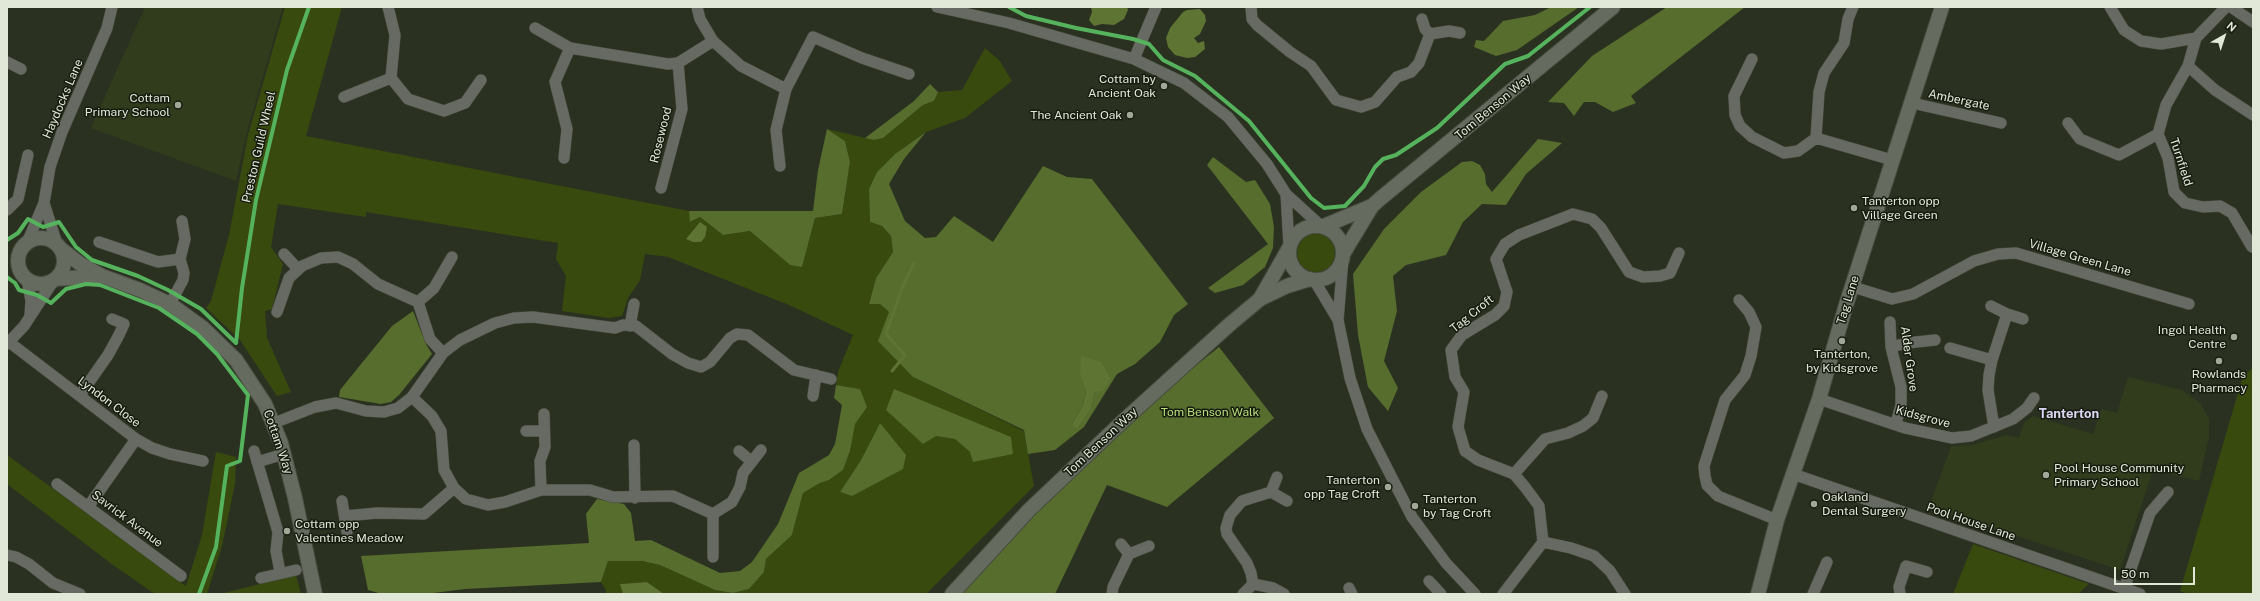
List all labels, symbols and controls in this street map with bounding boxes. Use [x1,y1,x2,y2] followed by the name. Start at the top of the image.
[2204,16,2244,56] north arrow
[2224,19,2239,34] text: N
[40,57,86,141] street label: Haydocks Lane
[1452,71,1534,143] street label: Tom Benson Way
[1088,72,1156,100] place label: Cottam by Ancient Oak
[1159,81,1169,91] marker: Cottam by Ancient Oak
[1927,86,1991,114] street label: Ambergate
[239,90,279,204] street label: Preston Guild Wheel
[85,91,170,119] place label: Cottam Primary School
[173,100,183,110] marker: Cottam Primary School
[647,105,675,165] street label: Rosewood
[1030,108,1122,122] place label: The Ancient Oak
[1125,110,1135,120] marker: The Ancient Oak
[2166,136,2196,188] street label: Turnfield
[1862,194,1940,222] place label: Tanterton opp Village Green
[1849,203,1859,213] marker: Tanterton opp Village Green
[2027,237,2133,279] street label: Village Green Lane
[1834,274,1862,326] street label: Tag Lane
[1447,292,1497,336] street label: Tag Croft
[2158,323,2226,351] place label: Ingol Health Centre
[1897,325,1921,393] street label: Alder Grove
[2229,332,2239,342] marker: Ingol Health Centre
[1837,336,1847,346] marker: Tanterton, by Kidsgrove
[1806,347,1878,375] place label: Tanterton, by Kidsgrove
[2214,356,2224,366] marker: Rowlands Pharmacy
[2191,367,2247,395] place label: Rowlands Pharmacy
[75,374,143,430] street label: Lyndon Close
[1894,403,1952,431] street label: Kidsgrove
[1061,404,1141,480] street label: Tom Benson Way
[1161,405,1259,419] park label: Tom Benson Walk
[2039,406,2099,422] district label: Tanterton
[260,408,296,476] street label: Cottam Way
[2054,461,2184,489] place label: Pool House Community Primary School
[2041,470,2051,480] marker: Pool House Community Primary School
[1304,473,1380,501] place label: Tanterton opp Tag Croft
[1383,482,1393,492] marker: Tanterton opp Tag Croft
[89,488,165,550] street label: Savrick Avenue
[1822,490,1907,518] place label: Oakland Dental Surgery
[1423,492,1491,520] place label: Tanterton by Tag Croft
[1809,499,1819,509] marker: Oakland Dental Surgery
[1925,500,2017,544] street label: Pool House Lane
[1410,501,1420,511] marker: Tanterton by Tag Croft
[295,517,403,545] place label: Cottam opp Valentines Meadow
[282,526,292,536] marker: Cottam opp Valentines Meadow
[2116,559,2197,585] scale bar
[2121,567,2149,581] text: 50 m

